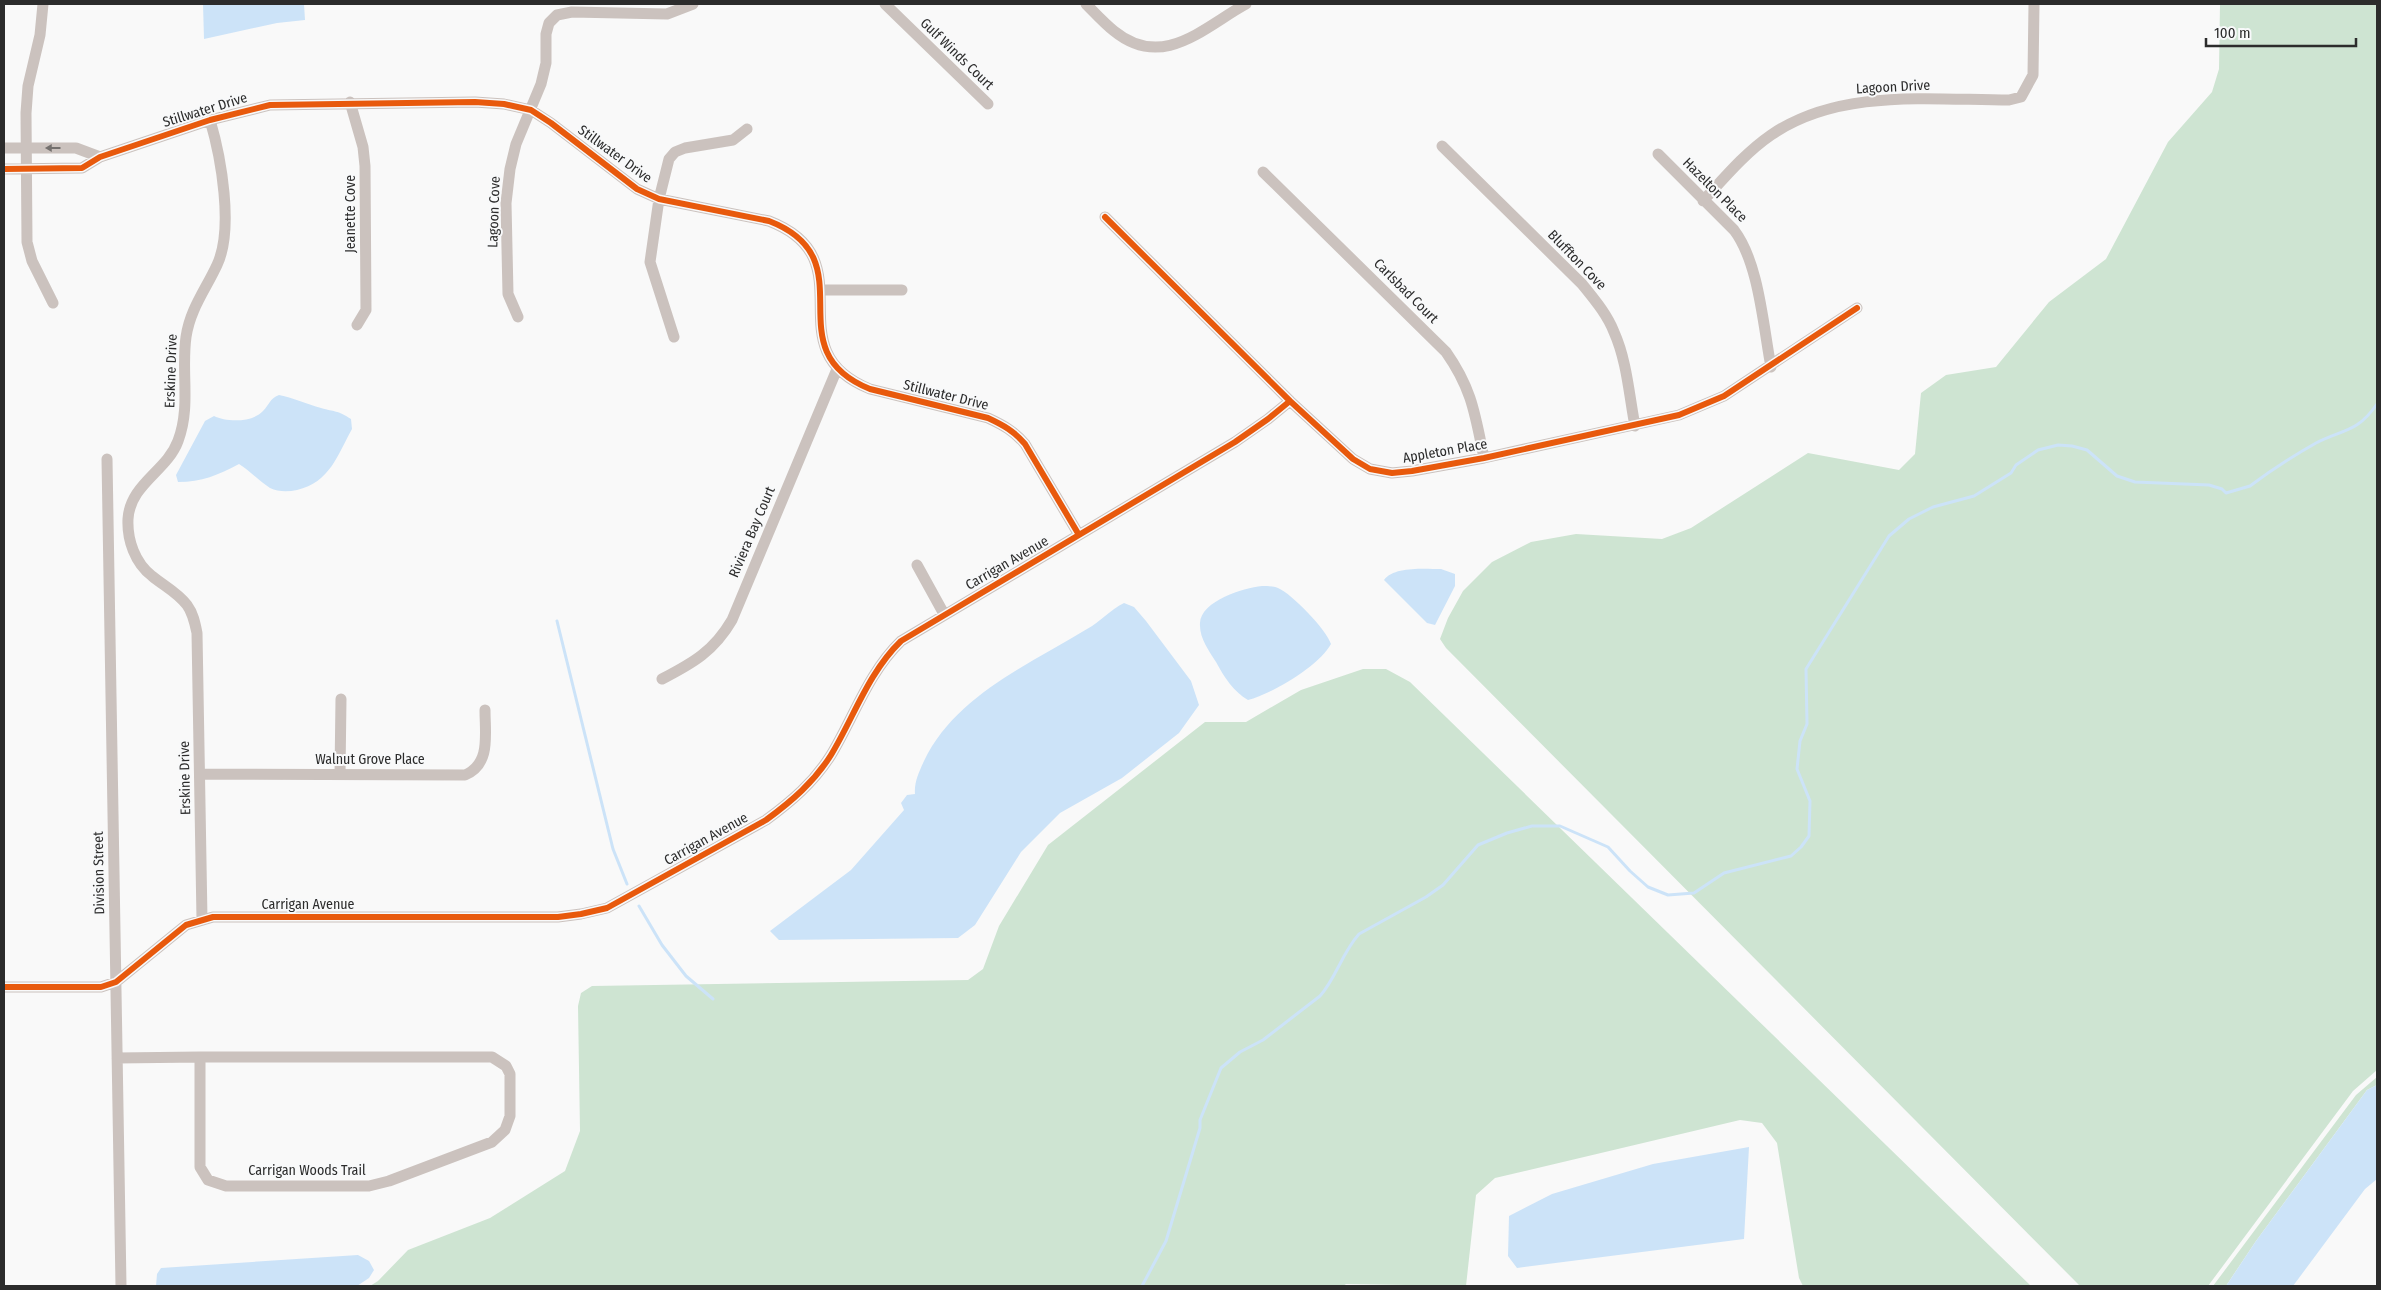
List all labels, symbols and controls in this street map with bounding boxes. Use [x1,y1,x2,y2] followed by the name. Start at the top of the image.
[917,15,998,94] street label: Gulf Winds Court
[2206,15,2356,47] scale bar
[2214,24,2251,42] text: 100 m
[1855,77,1931,97] street label: Lagoon Drive
[161,89,249,131] street label: Stillwater Drive
[575,121,655,187] street label: Stillwater Drive
[44,144,60,152] one-way arrow
[1679,154,1751,226] street label: Hazelton Place
[342,175,359,253] street label: Jeanette Cove
[484,176,504,248] street label: Lagoon Cove
[1544,226,1610,294] street label: Bluffton Cove
[1370,255,1442,327] street label: Carlsbad Court
[161,333,181,408] street label: Erskine Drive
[902,376,991,414] street label: Stillwater Drive
[1401,435,1489,467] street label: Appleton Place
[725,484,779,580] street label: Riviera Bay Court
[962,532,1052,594] street label: Carrigan Avenue
[176,741,194,815] street label: Erskine Drive
[315,751,425,768] street label: Walnut Grove Place
[661,809,751,869] street label: Carrigan Avenue
[90,831,108,915] street label: Division Street
[261,896,355,913] street label: Carrigan Avenue
[248,1162,366,1179] street label: Carrigan Woods Trail

